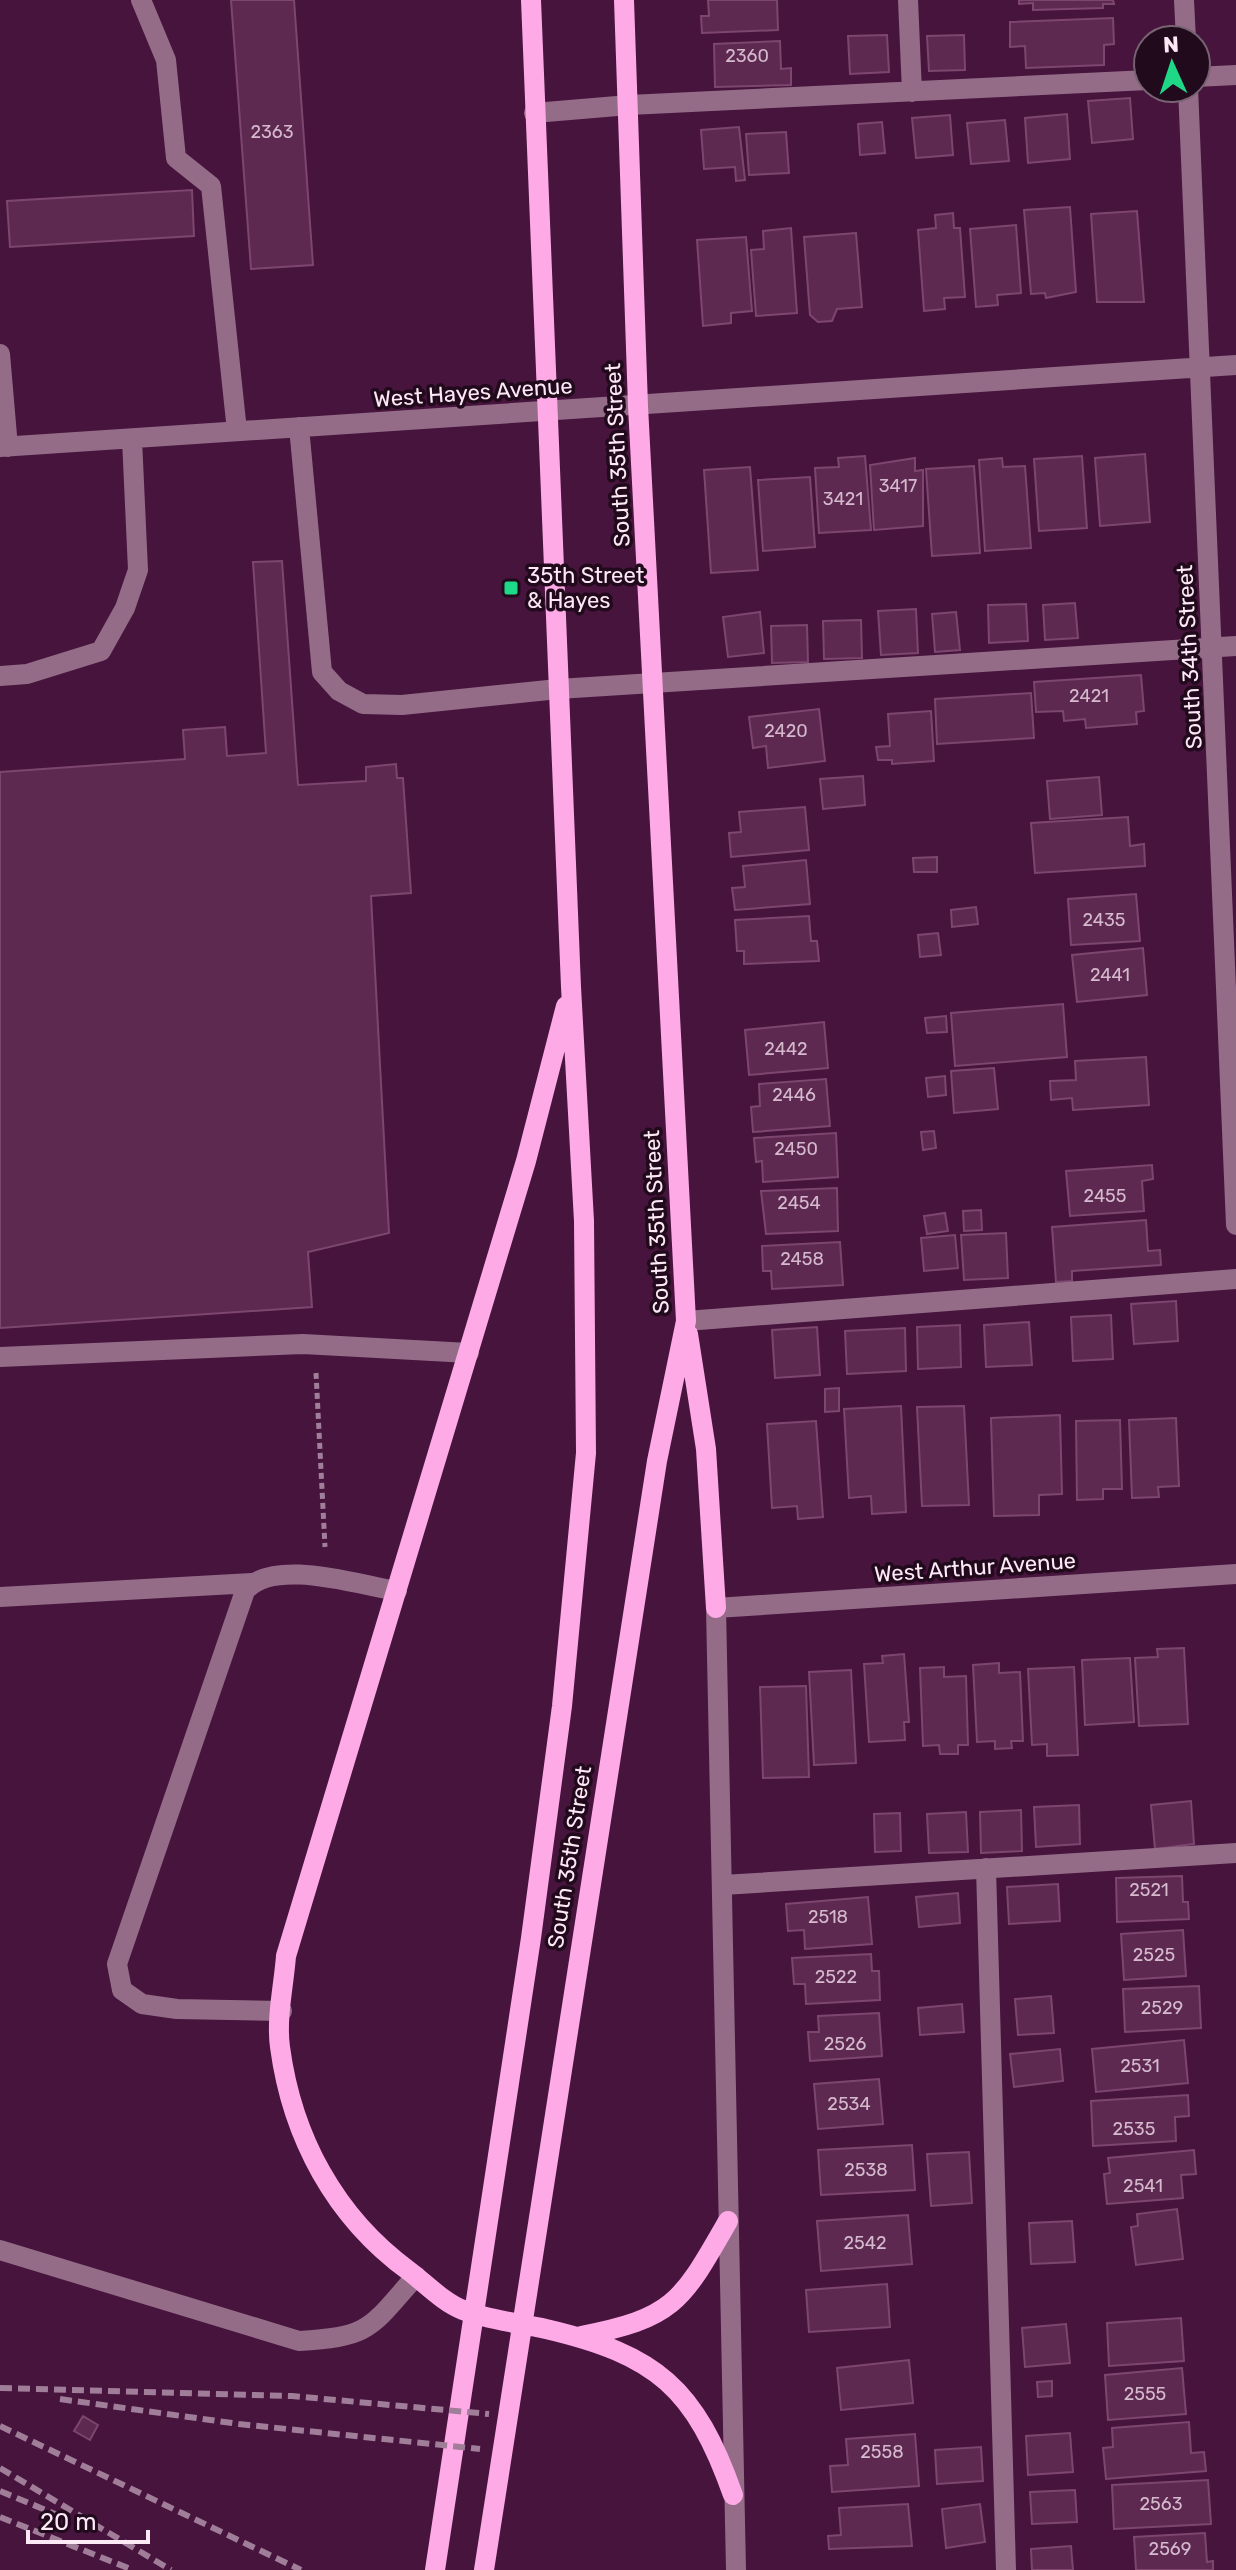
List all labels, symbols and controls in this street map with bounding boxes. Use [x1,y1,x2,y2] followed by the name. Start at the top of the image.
[1132,24,1212,104] north arrow
[1162,31,1180,58] text: N
[725,45,769,67] house number: 2360
[250,121,294,143] house number: 2363
[599,362,636,548] street label: South 35th Street
[373,372,573,413] street label: West Hayes Avenue
[879,475,917,497] house number: 3417
[823,488,863,510] house number: 3421
[527,562,645,614] place label: 35th Street & Hayes
[1171,564,1208,750] street label: South 34th Street
[502,579,520,597] marker: 35th Street & Hayes
[1069,685,1109,707] house number: 2421
[764,720,808,742] house number: 2420
[1082,909,1126,931] house number: 2435
[1090,964,1130,986] house number: 2441
[764,1038,808,1060] house number: 2442
[772,1084,816,1106] house number: 2446
[638,1129,675,1315] street label: South 35th Street
[774,1138,818,1160] house number: 2450
[1084,1185,1126,1207] house number: 2455
[777,1192,821,1214] house number: 2454
[780,1248,824,1270] house number: 2458
[873,1547,1077,1588] street label: West Arthur Avenue
[542,1764,597,1950] street label: South 35th Street
[1129,1879,1169,1901] house number: 2521
[808,1906,848,1928] house number: 2518
[1133,1944,1175,1966] house number: 2525
[815,1966,857,1988] house number: 2522
[1141,1997,1183,2019] house number: 2529
[824,2033,866,2055] house number: 2526
[1120,2055,1160,2077] house number: 2531
[827,2093,871,2115] house number: 2534
[1113,2118,1155,2140] house number: 2535
[844,2159,888,2181] house number: 2538
[1123,2175,1163,2197] house number: 2541
[843,2232,887,2254] house number: 2542
[1124,2383,1166,2405] house number: 2555
[860,2441,904,2463] house number: 2558
[1140,2493,1182,2515] house number: 2563
[28,2494,148,2544] scale bar
[40,2508,97,2536] text: 20 m
[1149,2538,1191,2560] house number: 2569

